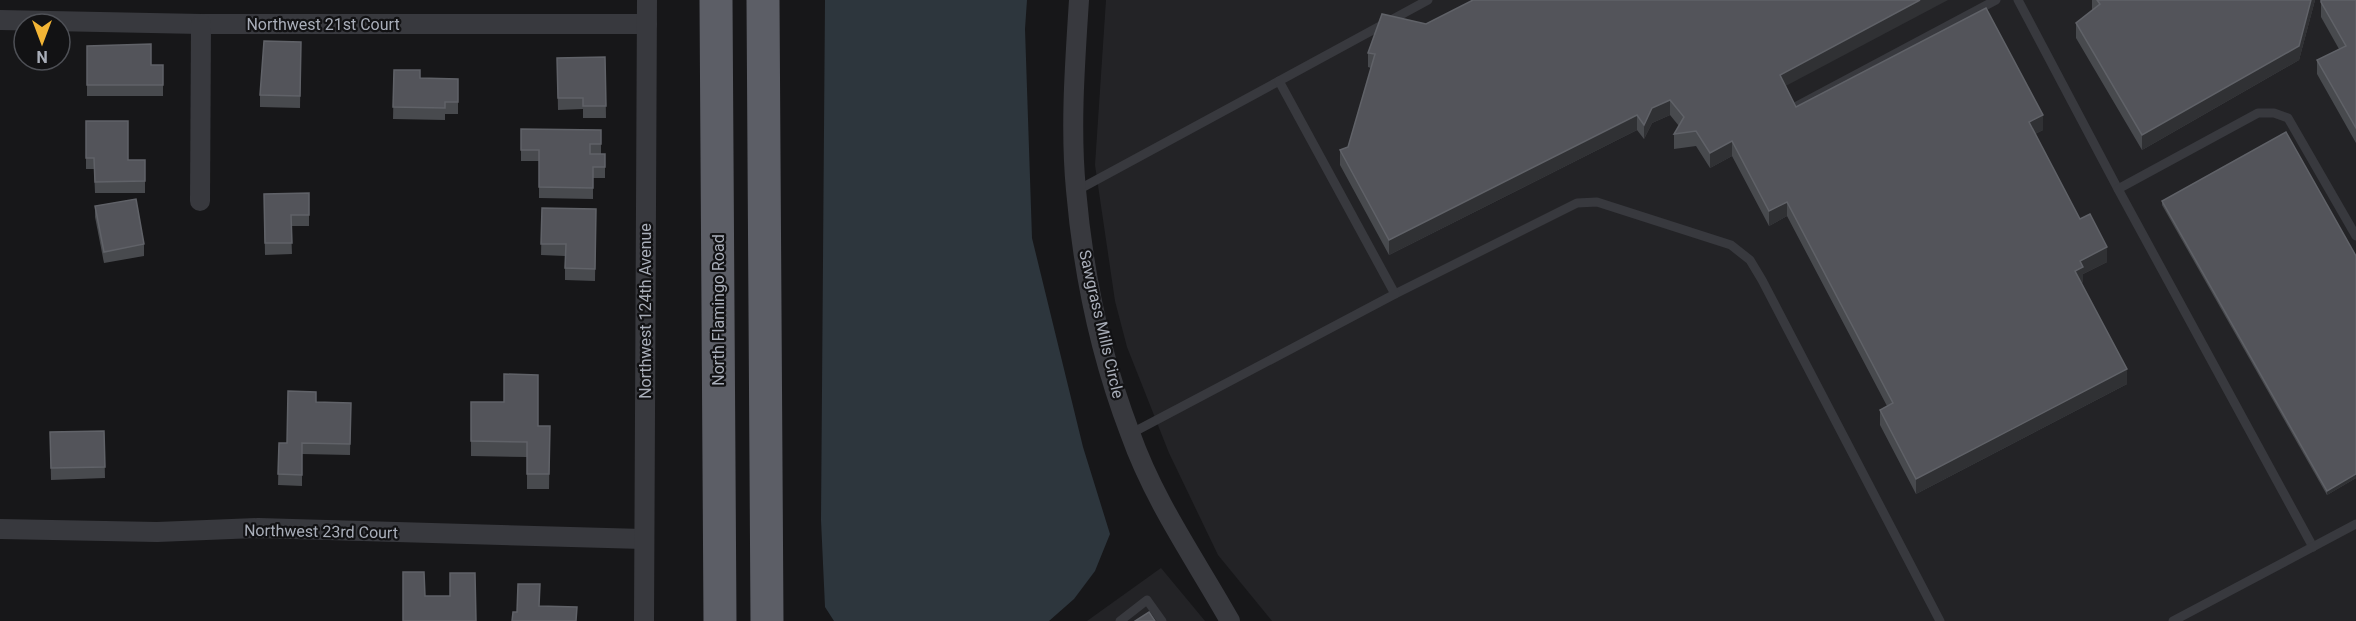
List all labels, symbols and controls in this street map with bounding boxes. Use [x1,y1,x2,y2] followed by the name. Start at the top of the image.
[12,12,72,72] north arrow
[246,15,400,34] street label: Northwest 21st Court
[36,47,48,66] text: N
[636,223,655,399] street label: Northwest 124th Avenue
[709,234,728,386] street label: North Flamingo Road
[1075,248,1128,400] street label: Sawgrass Mills Circle
[244,521,398,542] street label: Northwest 23rd Court

